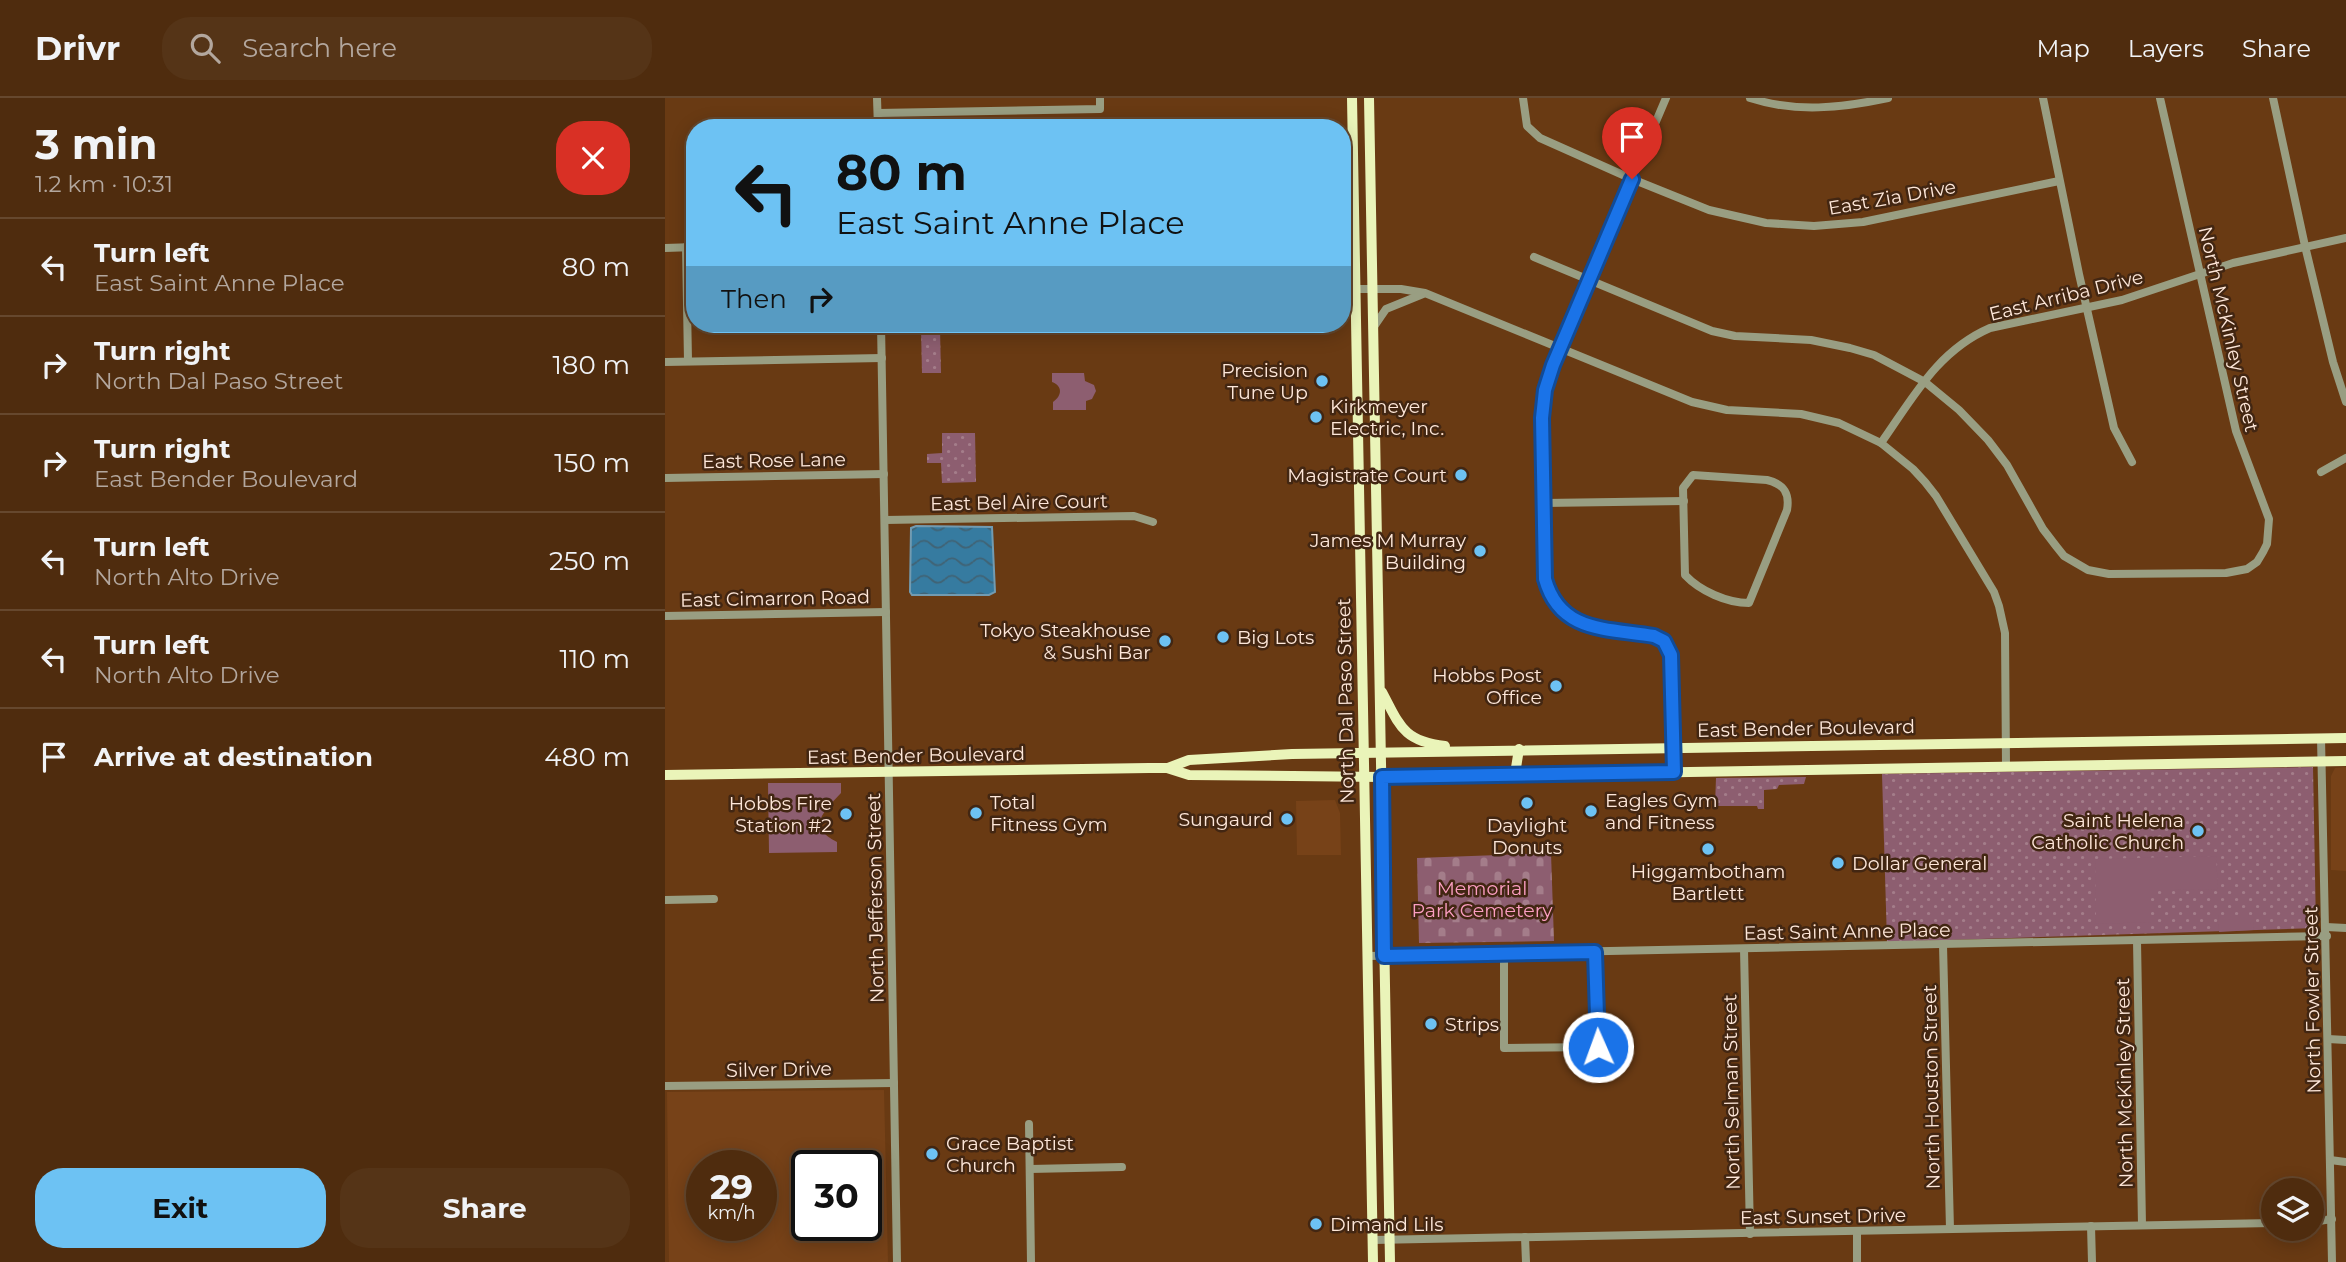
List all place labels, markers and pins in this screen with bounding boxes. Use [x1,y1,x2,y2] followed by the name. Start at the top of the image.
[1602,107,1662,179] pin
[1221,359,1308,404] place label: Precision Tune Up
[1314,373,1330,389] marker: Precision Tune Up
[1330,395,1444,440] place label: Kirkmeyer Electric, Inc.
[1308,409,1324,425] marker: Kirkmeyer Electric, Inc.
[1287,464,1447,487] place label: Magistrate Court
[1453,467,1469,483] marker: Magistrate Court
[1309,529,1467,574] place label: James M Murray Building
[1472,543,1488,559] marker: James M Murray Building
[980,619,1151,664] place label: Tokyo Steakhouse & Sushi Bar
[1237,626,1314,649] place label: Big Lots
[1215,629,1231,645] marker: Big Lots
[1157,633,1173,649] marker: Tokyo Steakhouse & Sushi Bar
[1432,664,1542,709] place label: Hobbs Post Office
[1548,678,1564,694] marker: Hobbs Post Office
[1605,789,1718,834] place label: Eagles Gym and Fitness
[990,791,1108,836] place label: Total Fitness Gym
[729,792,832,837] place label: Hobbs Fire Station #2
[1519,795,1535,811] marker: Daylight Donuts
[1583,803,1599,819] marker: Eagles Gym and Fitness
[968,805,984,821] marker: Total Fitness Gym
[838,806,854,822] marker: Hobbs Fire Station #2
[1178,808,1273,831] place label: Sungaurd
[2031,809,2184,854] place label: Saint Helena Catholic Church
[1279,811,1295,827] marker: Sungaurd
[1487,814,1568,859] place label: Daylight Donuts
[2190,823,2206,839] marker: Saint Helena Catholic Church
[1700,841,1716,857] marker: Higgambotham Bartlett
[1852,852,1987,875] place label: Dollar General
[1830,855,1846,871] marker: Dollar General
[1631,860,1785,905] place label: Higgambotham Bartlett
[1445,1013,1499,1036] place label: Strips
[1423,1016,1439,1032] marker: Strips
[946,1132,1074,1177] place label: Grace Baptist Church
[924,1146,940,1162] marker: Grace Baptist Church
[1330,1213,1444,1236] place label: Dimand Lils
[1308,1216,1324,1232] marker: Dimand Lils

